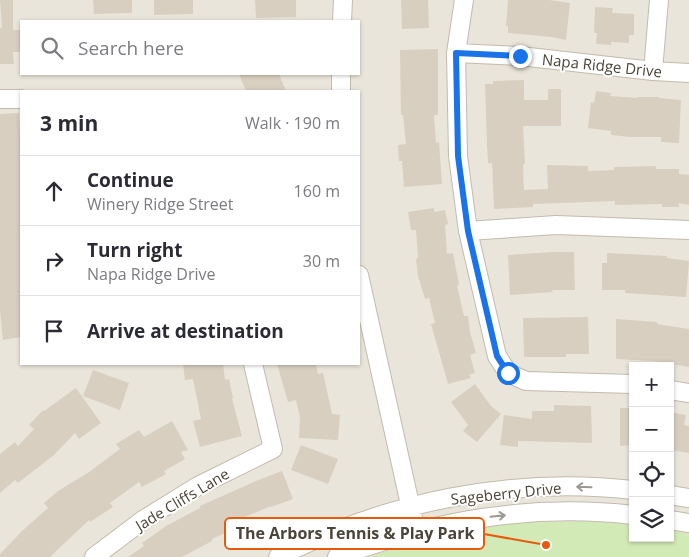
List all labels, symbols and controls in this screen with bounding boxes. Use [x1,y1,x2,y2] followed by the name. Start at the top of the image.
[20,20,360,75] search box
[38,34,66,62] icon: search
[78,35,184,61] text: Search here
[509,45,532,68] route end
[541,49,663,81] street label: Napa Ridge Drive
[40,109,98,137] text: 3 min
[245,112,340,134] text: Walk · 190 m
[87,167,174,193] text: Continue
[40,177,68,205] icon: ahead
[294,180,340,202] text: 160 m
[87,193,234,215] text: Winery Ridge Street
[87,237,182,263] text: Turn right
[40,247,68,275] icon: right
[303,250,340,272] text: 30 m
[87,263,215,285] text: Napa Ridge Drive
[40,317,68,345] icon: arrive
[87,318,284,344] text: Arrive at destination
[497,362,520,385] route start
[629,362,674,542] map controls
[629,362,674,407] button: +
[629,407,674,452] button: −
[629,452,674,497] button: locate
[130,463,232,536] street label: Jade Cliffs Lane
[450,477,562,509] street label: Sageberry Drive
[576,483,592,492] one-way arrow
[629,497,674,542] button: layers
[490,511,506,521] one-way arrow
[225,518,484,549] callout: The Arbors Tennis & Play Park
[236,522,474,544] text: The Arbors Tennis & Play Park

